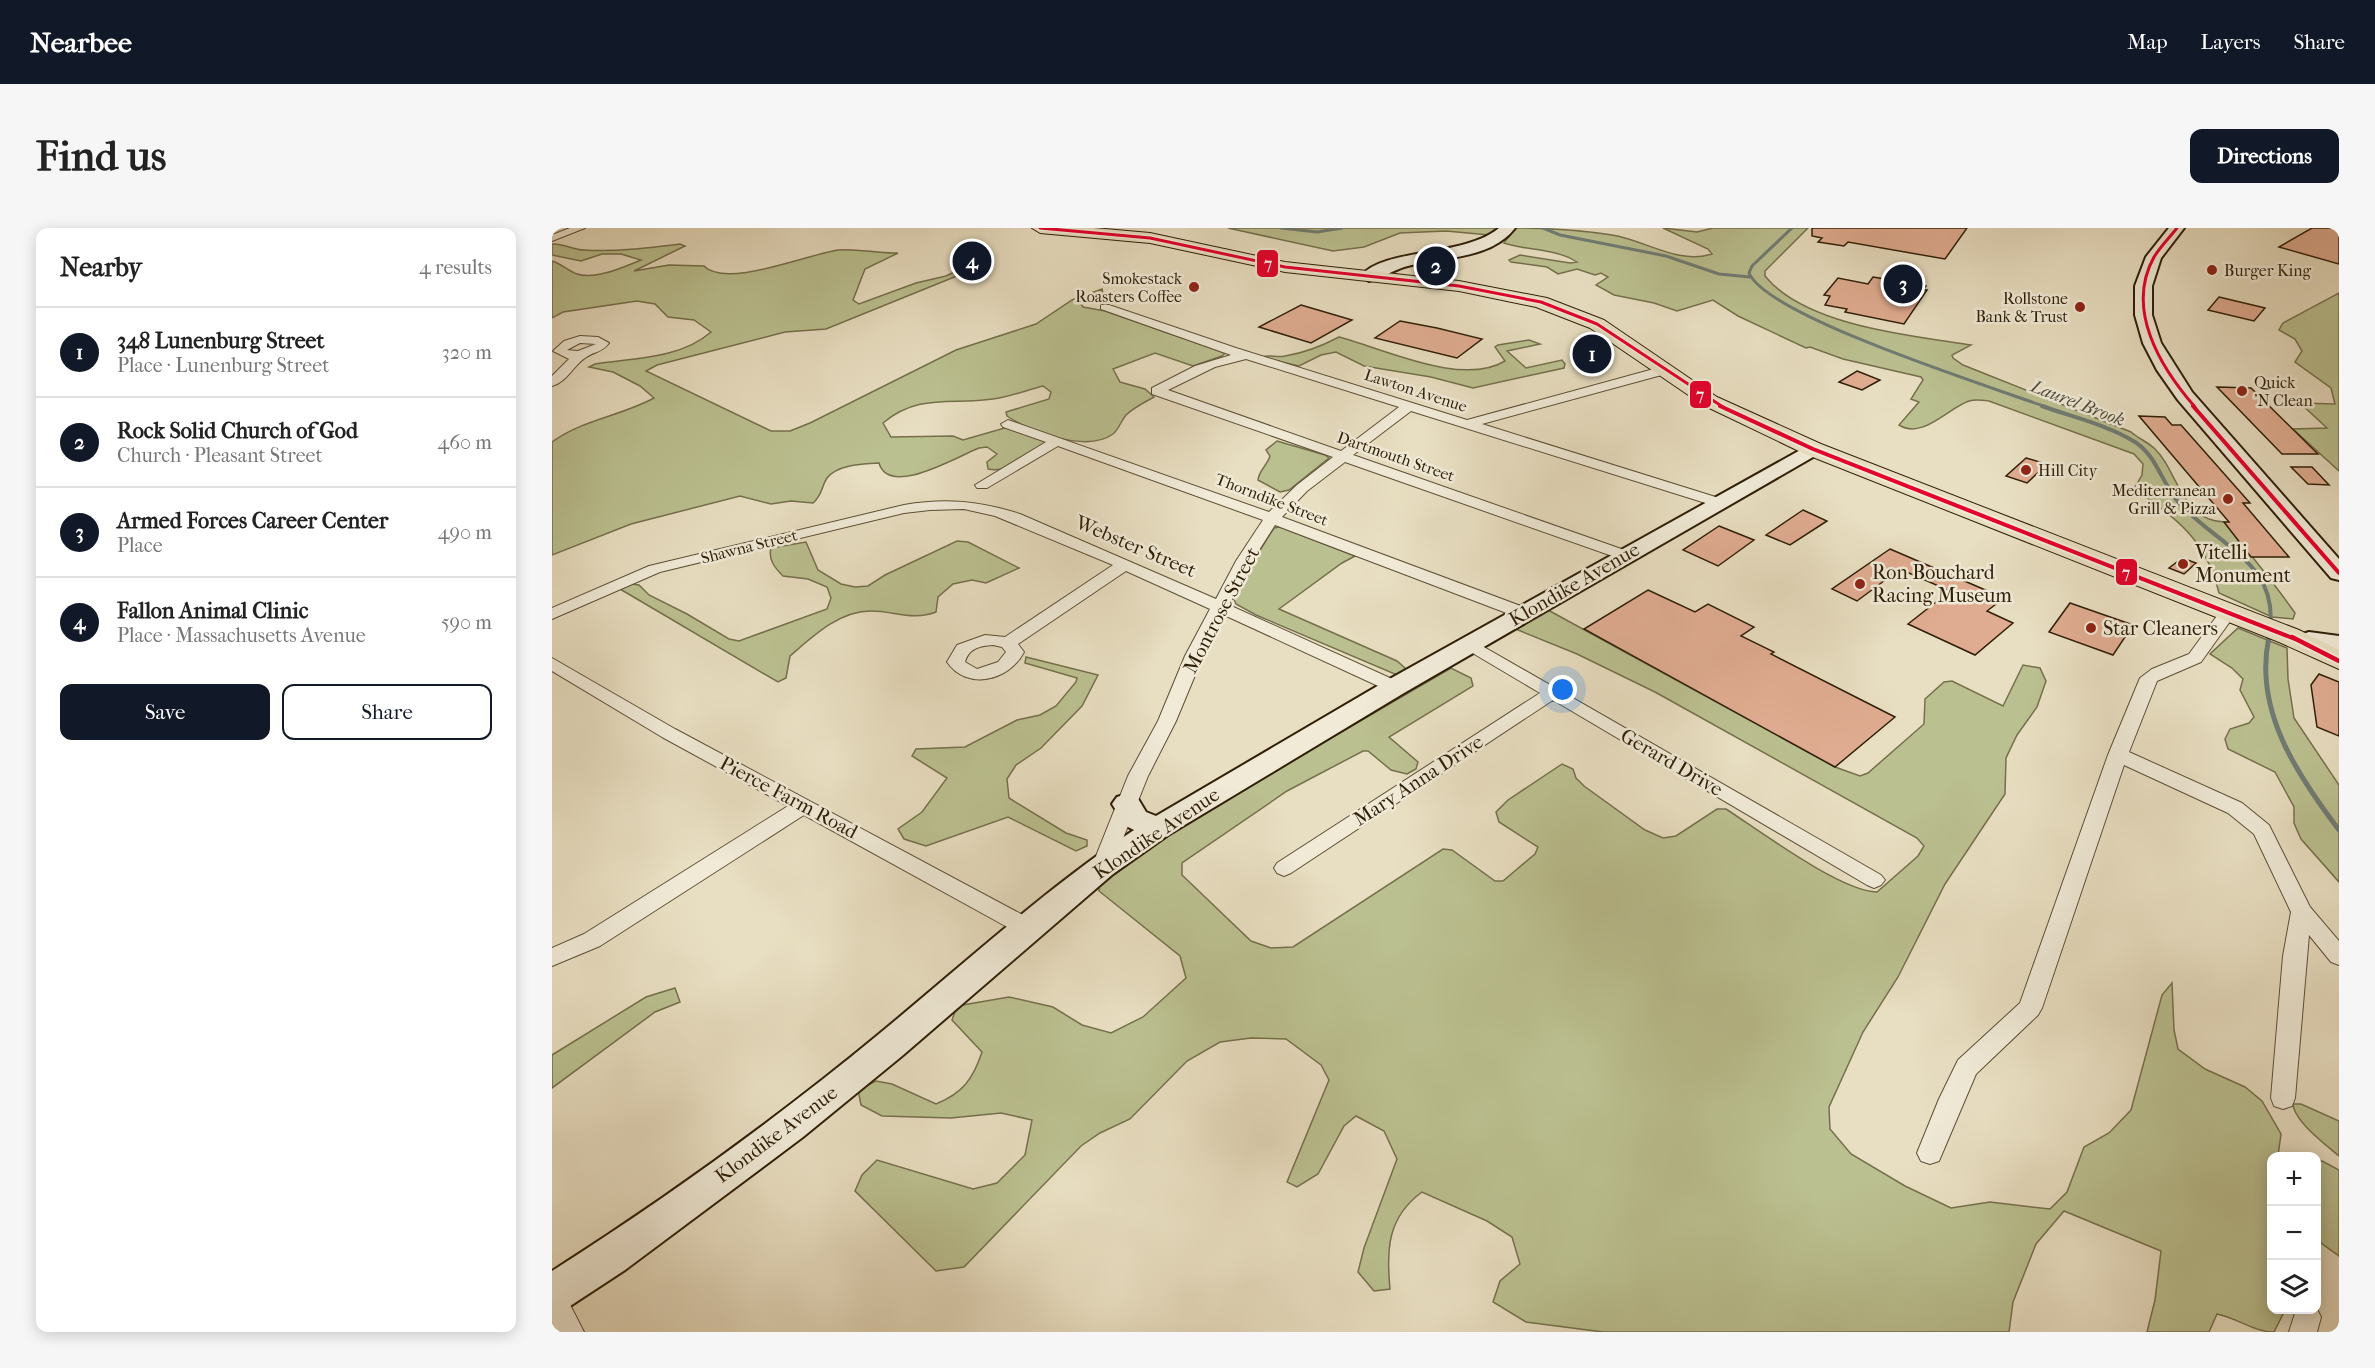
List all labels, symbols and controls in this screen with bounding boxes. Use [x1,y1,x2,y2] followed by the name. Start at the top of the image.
[30,26,132,59] text: Nearbee
[2127,30,2168,54] text: Map
[2201,30,2260,54] text: Layers
[2293,30,2345,54] text: Share
[2190,129,2339,183] button: Directions
[36,132,166,181] text: Find us
[952,238,992,284] pin: 4
[1416,243,1456,288] pin: 2
[1256,249,1279,278] line badge: 7
[60,252,142,283] text: Nearby
[1263,254,1272,273] text: 7
[419,256,492,279] text: 4 results
[2224,261,2312,280] place label: Burger King
[1884,262,1922,306] pin: 3
[2205,263,2219,277] marker: Burger King
[1075,269,1183,306] place label: Smokestack Roasters Coffee
[1187,280,1201,294] marker: Smokestack Roasters Coffee
[1975,289,2068,326] place label: Rollstone Bank & Trust
[2073,300,2087,314] marker: Rollstone Bank & Trust
[117,328,324,354] text: 348 Lunenburg Street
[1572,332,1612,376] pin: 1
[76,341,83,364] text: 1
[442,341,492,364] text: 320 m
[117,354,329,377] text: Place · Lunenburg Street
[1362,365,1470,416] street label: Lawton Avenue
[2254,373,2313,410] place label: Quick 'N Clean
[2026,375,2128,431] water label: Laurel Brook
[1689,380,1712,409] line badge: 7
[2235,384,2249,398] marker: Quick 'N Clean
[1695,385,1704,404] text: 7
[117,418,358,444] text: Rock Solid Church of God
[1335,428,1457,486] street label: Dartmouth Street
[74,431,85,454] text: 2
[437,431,492,454] text: 460 m
[117,444,323,467] text: Church · Pleasant Street
[2038,461,2098,480] place label: Hill City
[2019,463,2033,477] marker: Hill City
[1213,469,1331,530] street label: Thorndike Street
[2112,481,2217,518] place label: Mediterranean Grill & Pizza
[2221,492,2235,506] marker: Mediterranean Grill & Pizza
[117,508,388,534] text: Armed Forces Career Center
[1071,510,1200,582] street label: Webster Street
[75,521,84,544] text: 3
[438,521,492,544] text: 490 m
[699,525,800,568] street label: Shawna Street
[117,534,163,557] text: Place
[1505,538,1644,631] street label: Klondike Avenue
[2194,541,2291,587] place label: Vitelli Monument
[1179,543,1264,677] street label: Montrose Street
[2176,557,2190,571] marker: Vitelli Monument
[2115,558,2138,586] line badge: 7
[1872,561,2012,607] place label: Ron Bouchard Racing Museum
[2121,563,2130,582] text: 7
[1853,577,1867,591] marker: Ron Bouchard Racing Museum
[117,598,308,624] text: Fallon Animal Clinic
[74,611,85,634] text: 4
[441,611,492,634] text: 590 m
[2103,617,2218,640] place label: Star Cleaners
[2084,621,2098,635] marker: Star Cleaners
[117,624,366,647] text: Place · Massachusetts Avenue
[1548,675,1577,704] your location
[60,684,270,740] button: Save
[282,684,492,740] button: Share
[1617,724,1727,801] street label: Gerard Drive
[1349,730,1487,831] street label: Mary Anna Drive
[716,751,863,844] street label: Pierce Farm Road
[1089,783,1224,884] street label: Klondike Avenue
[711,1081,842,1188] street label: Klondike Avenue
[2267,1152,2321,1314] map controls
[2267,1152,2321,1206] button: +
[2267,1206,2321,1260] button: −
[2267,1260,2321,1314] button: layers

